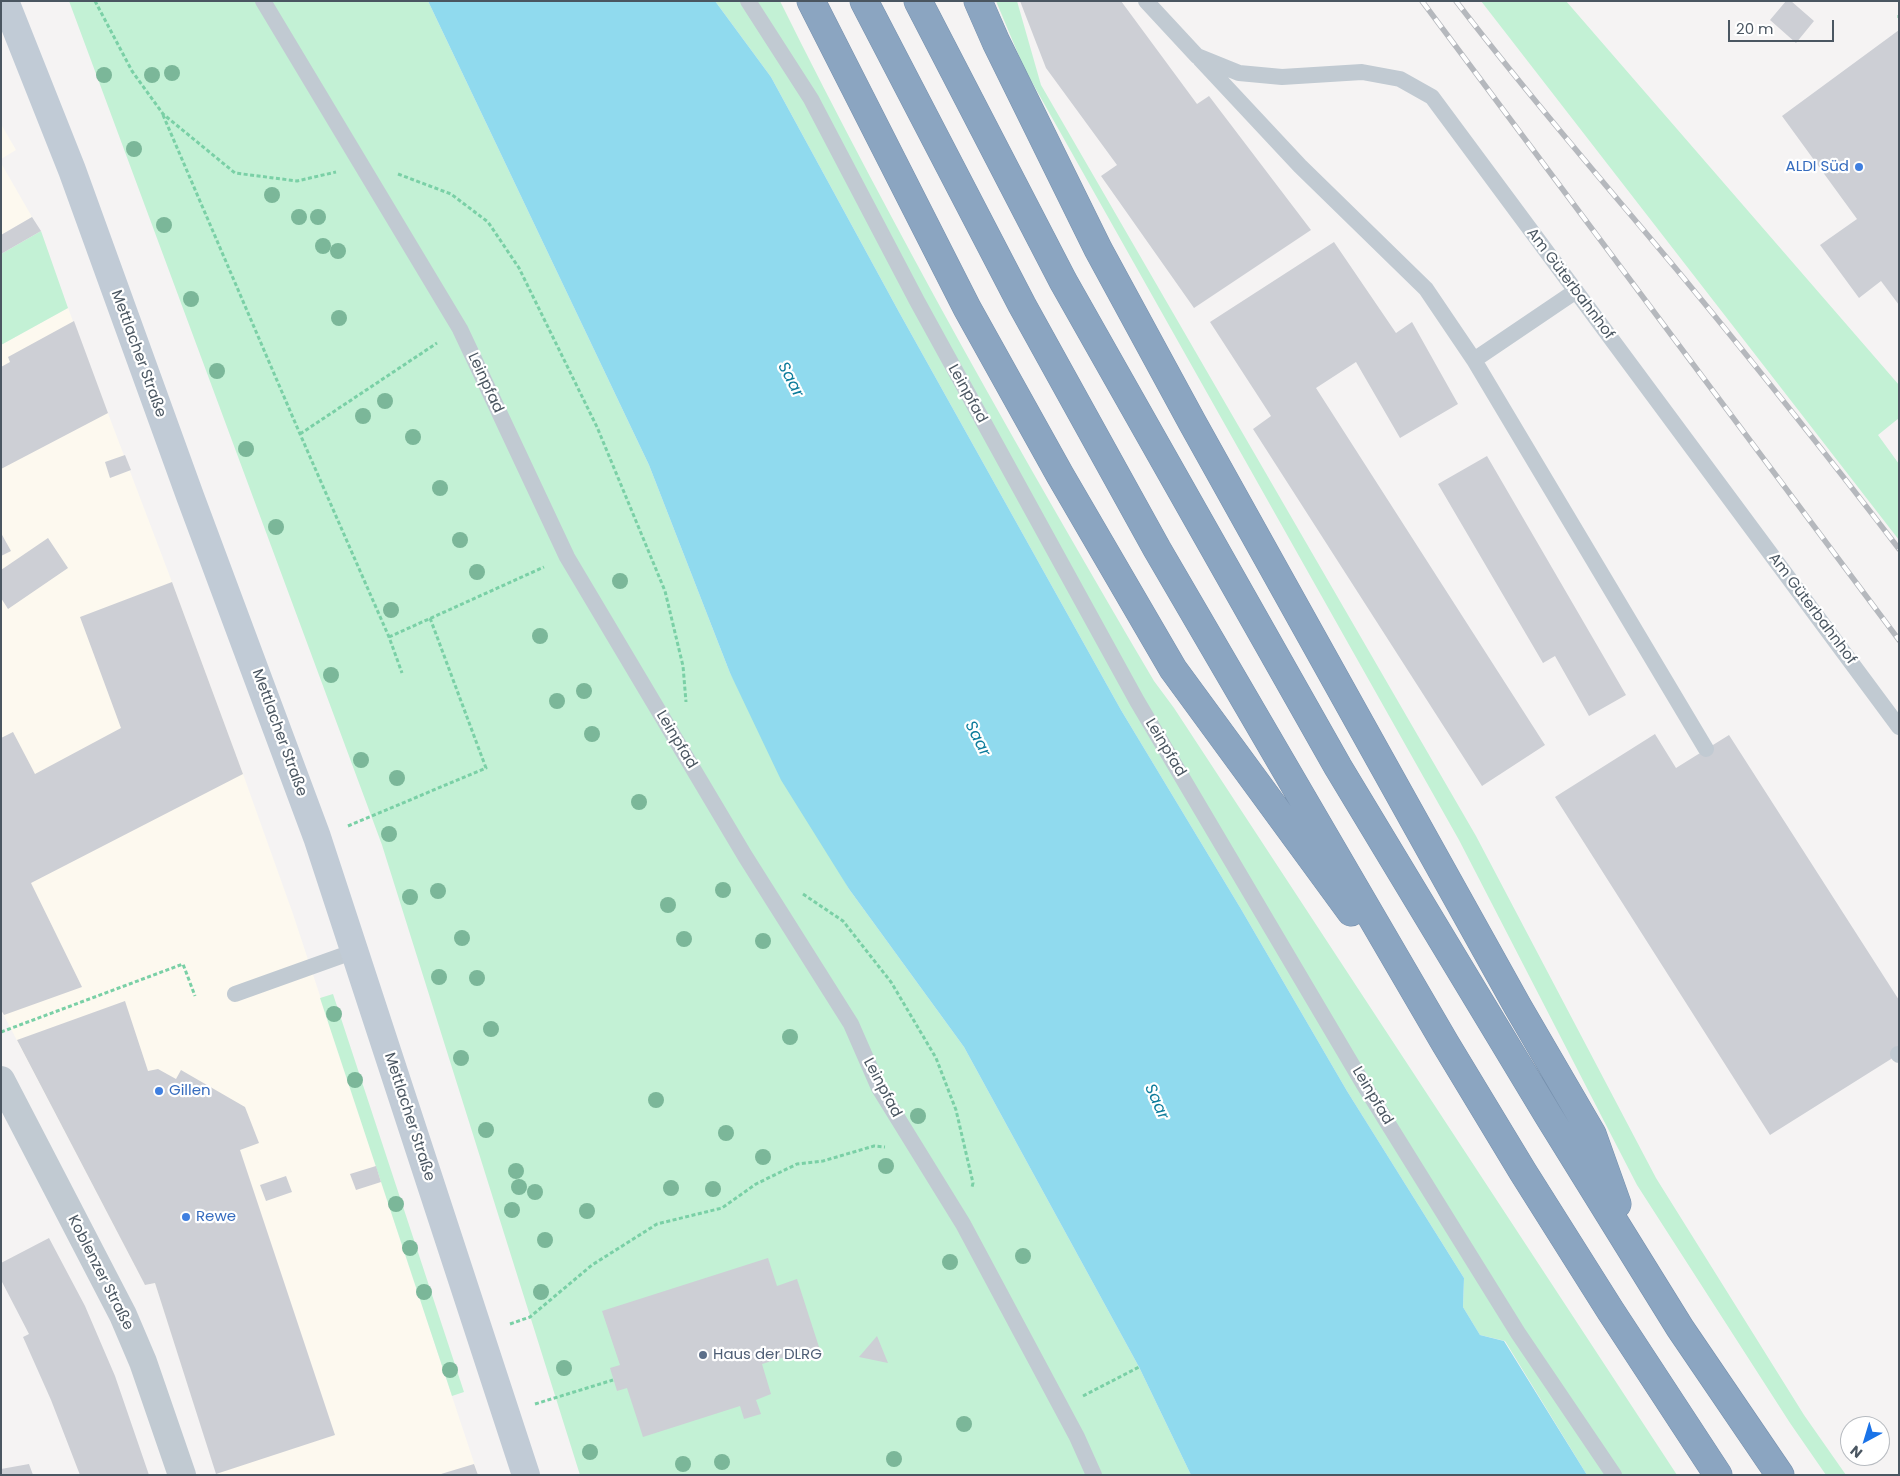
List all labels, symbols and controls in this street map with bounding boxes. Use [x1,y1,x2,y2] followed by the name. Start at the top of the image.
[1730,10,1836,42] scale bar
[1736,18,1774,39] text: 20 m
[1786,158,1849,176] place label: ALDI Süd
[1853,161,1865,173] marker: ALDI Süd
[1522,225,1618,343] street label: Am Güterbahnhof
[107,288,169,420] street label: Mettlacher Straße
[463,350,507,416] street label: Leinpfad
[773,359,807,401] water label: Saar
[944,361,990,427] street label: Leinpfad
[1764,550,1860,668] street label: Am Güterbahnhof
[248,667,310,799] street label: Mettlacher Straße
[652,708,700,772] street label: Leinpfad
[1141,716,1189,780] street label: Leinpfad
[960,718,994,760] water label: Saar
[380,1050,438,1184] street label: Mettlacher Straße
[859,1055,905,1121] street label: Leinpfad
[1348,1064,1396,1128] street label: Leinpfad
[1140,1081,1172,1123] water label: Saar
[169,1082,211,1100] place label: Gillen
[153,1085,165,1097] marker: Gillen
[196,1208,236,1226] place label: Rewe
[180,1211,192,1223] marker: Rewe
[63,1213,137,1333] street label: Koblenzer Straße
[713,1346,822,1364] place label: Haus der DLRG
[697,1349,709,1361] marker: Haus der DLRG
[1840,1416,1890,1466] north arrow
[1846,1441,1867,1463] text: N

